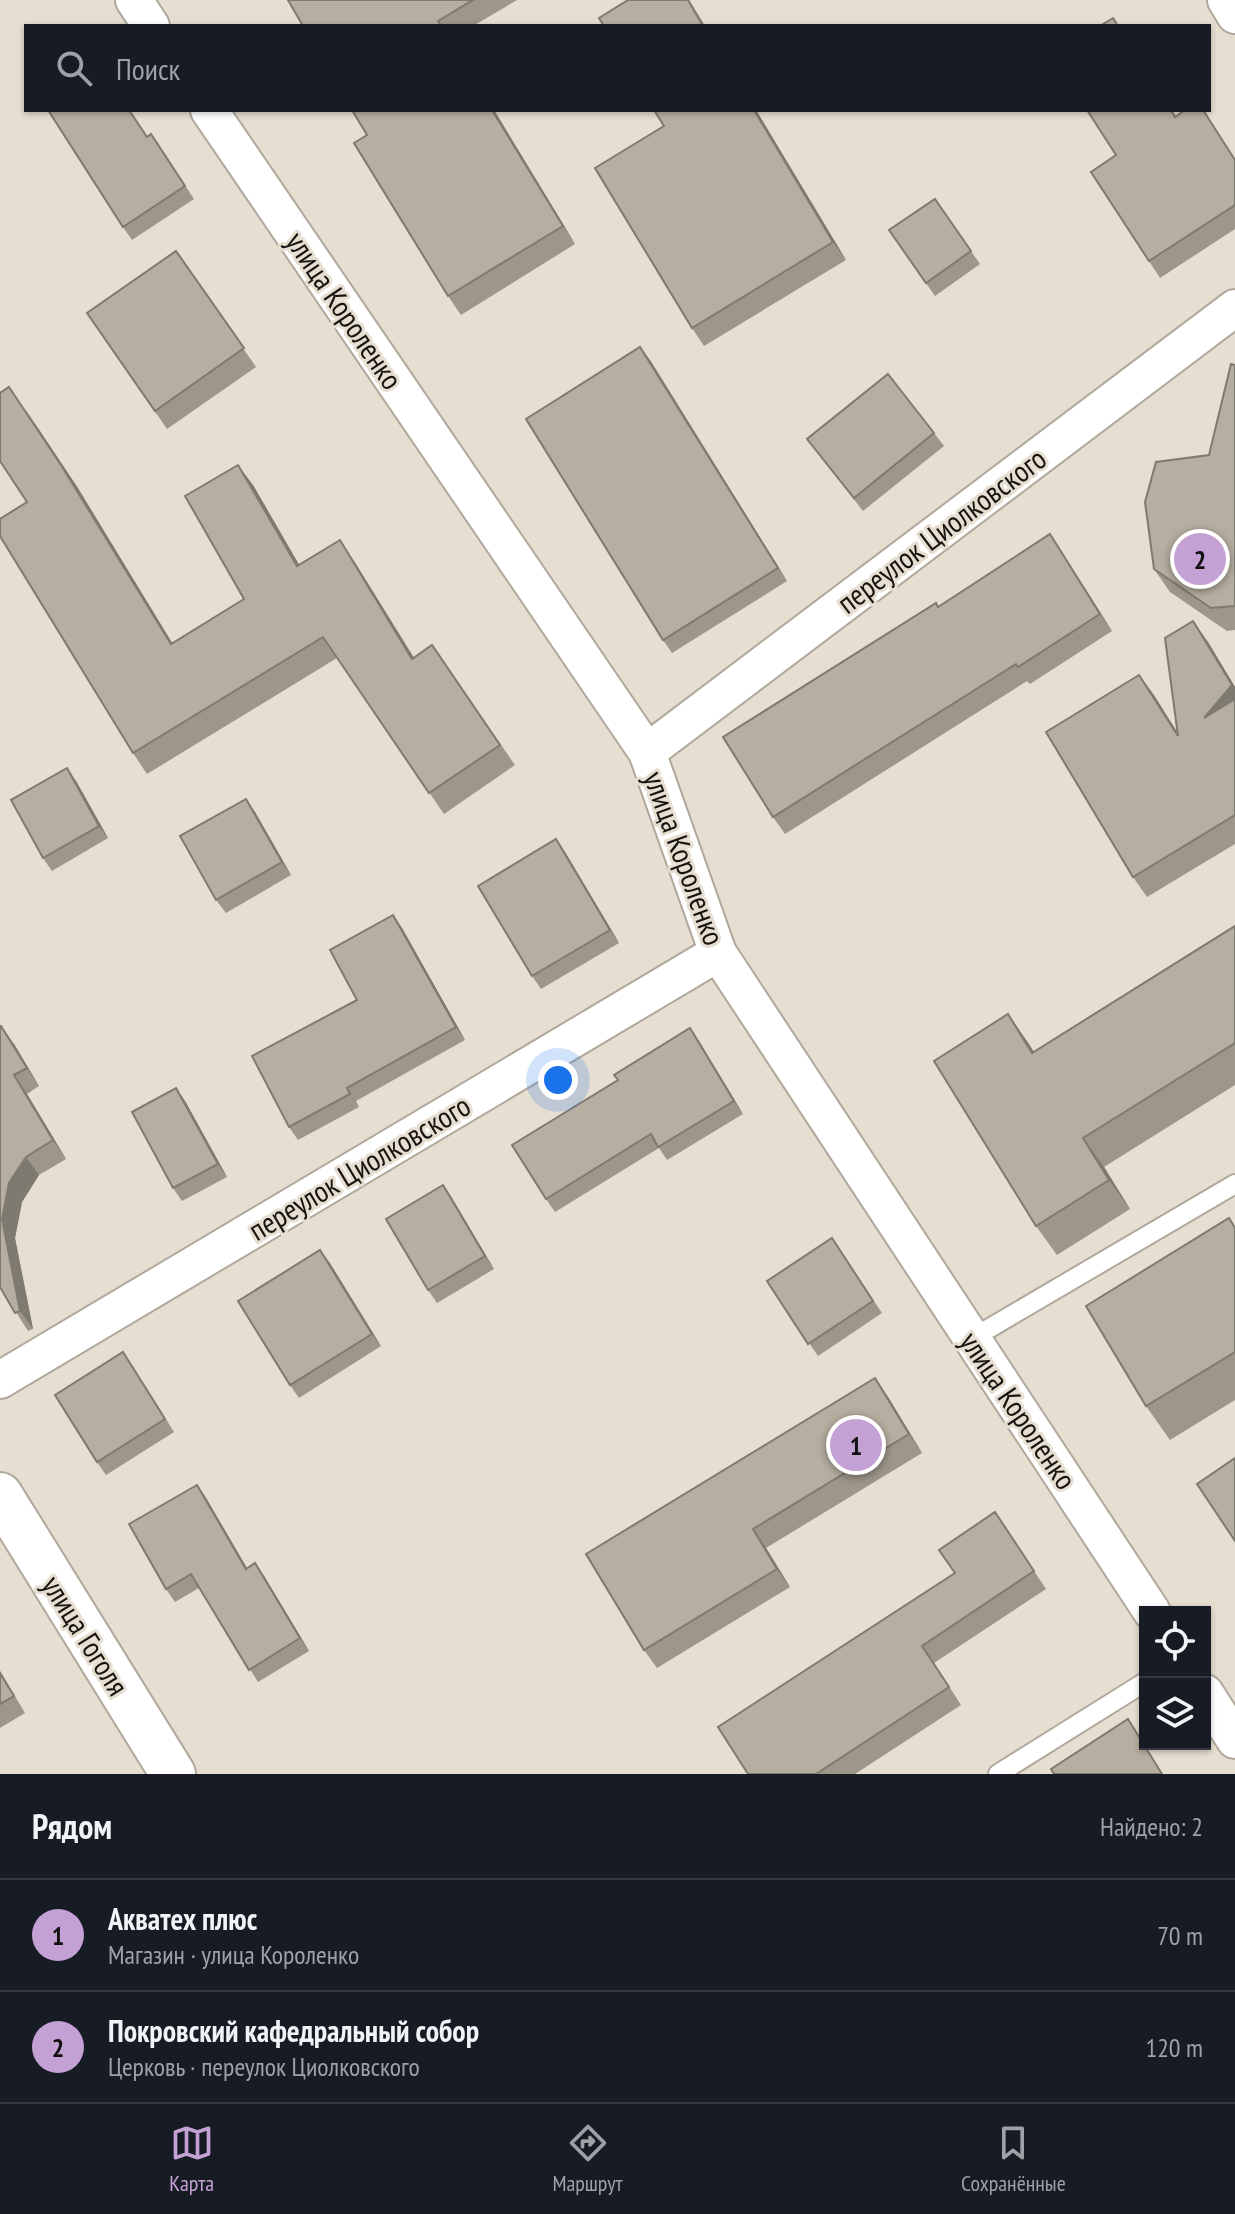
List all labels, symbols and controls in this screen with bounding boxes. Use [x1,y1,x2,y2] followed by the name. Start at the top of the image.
[24,24,1211,112] search box
[52,46,96,90] icon: search
[116,49,180,88] text: Поиск
[278,224,412,396] street label: улица Короленко
[829,439,1053,621] street label: переулок Циолковского
[1174,529,1226,589] pin: 2
[636,766,734,950] street label: улица Короленко
[538,1060,578,1100] your location
[241,1085,477,1249] street label: переулок Циолковского
[952,1324,1086,1496] street label: улица Короленко
[830,1415,882,1475] pin: 1
[34,1568,138,1702] street label: улица Гоголя
[1139,1606,1211,1750] map controls
[1139,1606,1211,1678] button: locate
[1139,1678,1211,1750] button: layers
[32,1804,112,1848] text: Рядом
[1100,1810,1203,1843] text: Найдено: 2
[108,1899,257,1938] text: Акватех плюс
[52,1919,64,1952] text: 1
[1157,1919,1203,1952] text: 70 m
[108,1938,359,1971] text: Магазин · улица Короленко
[108,2011,479,2050] text: Покровский кафедральный собор
[52,2031,64,2064] text: 2
[1145,2031,1203,2064] text: 120 m
[108,2050,420,2083] text: Церковь · переулок Циолковского
[169,2121,214,2197] tab: Карта
[552,2121,623,2197] tab: Маршрут
[961,2121,1066,2197] tab: Сохранённые

